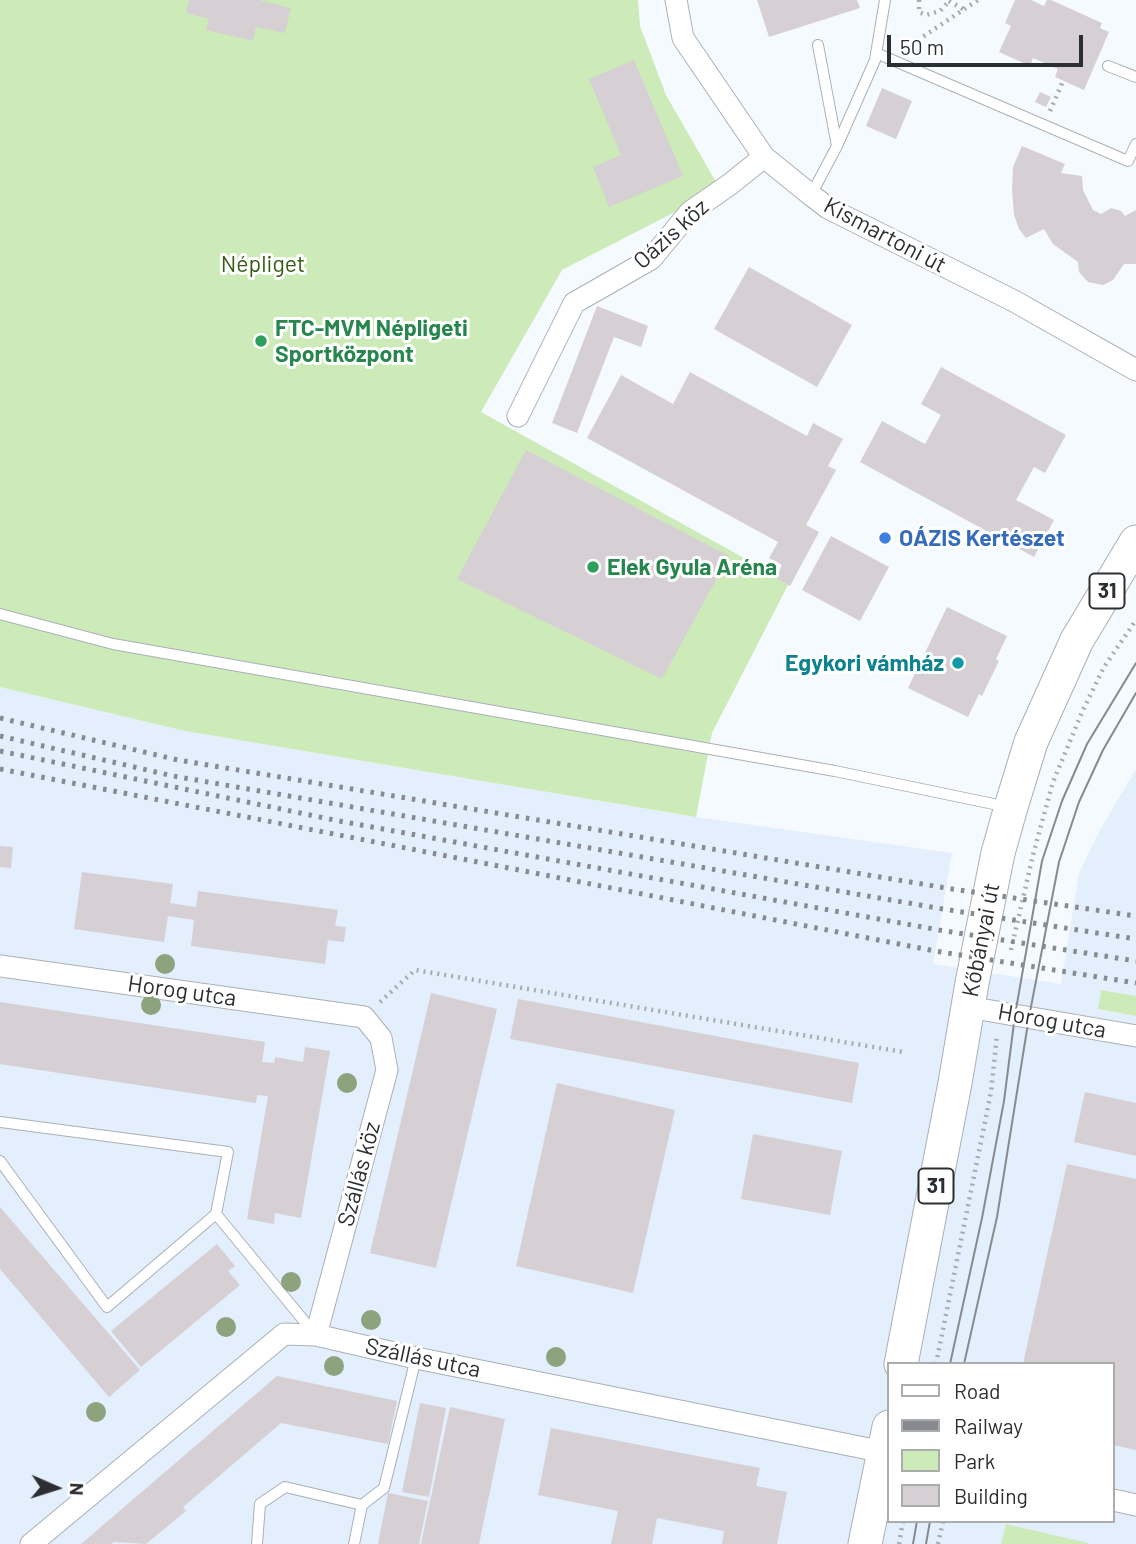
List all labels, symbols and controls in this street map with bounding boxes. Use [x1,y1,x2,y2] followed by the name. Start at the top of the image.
[891,21,1087,65] scale bar
[900,34,944,59] text: 50 m
[819,191,951,279] street label: Kismartoni út
[628,193,714,275] street label: Oázis köz
[221,250,305,278] park label: Népliget
[275,314,468,368] place label: FTC-MVM Népligeti Sportközpont
[253,333,269,349] marker: FTC-MVM Népligeti Sportközpont
[899,524,1065,552] place label: OÁZIS Kertészet
[877,530,893,546] marker: OÁZIS Kertészet
[607,553,777,581] place label: Elek Gyula Aréna
[585,559,601,575] marker: Elek Gyula Aréna
[1090,574,1124,608] road number: 31
[785,649,944,677] place label: Egykori vámház
[950,655,966,671] marker: Egykori vámház
[956,881,1006,999] street label: Kőbányai út
[126,970,238,1012] street label: Horog utca
[996,998,1108,1044] street label: Horog utca
[332,1119,386,1229] street label: Szállás köz
[918,1168,954,1204] road number: 31
[363,1332,483,1384] street label: Szállás utca
[888,1362,1115,1523] legend
[954,1378,1000,1403] text: Road
[954,1413,1023,1438] text: Railway
[954,1448,995,1473] text: Park
[21,1453,91,1523] north arrow
[66,1482,89,1496] text: N
[954,1483,1028,1508] text: Building

